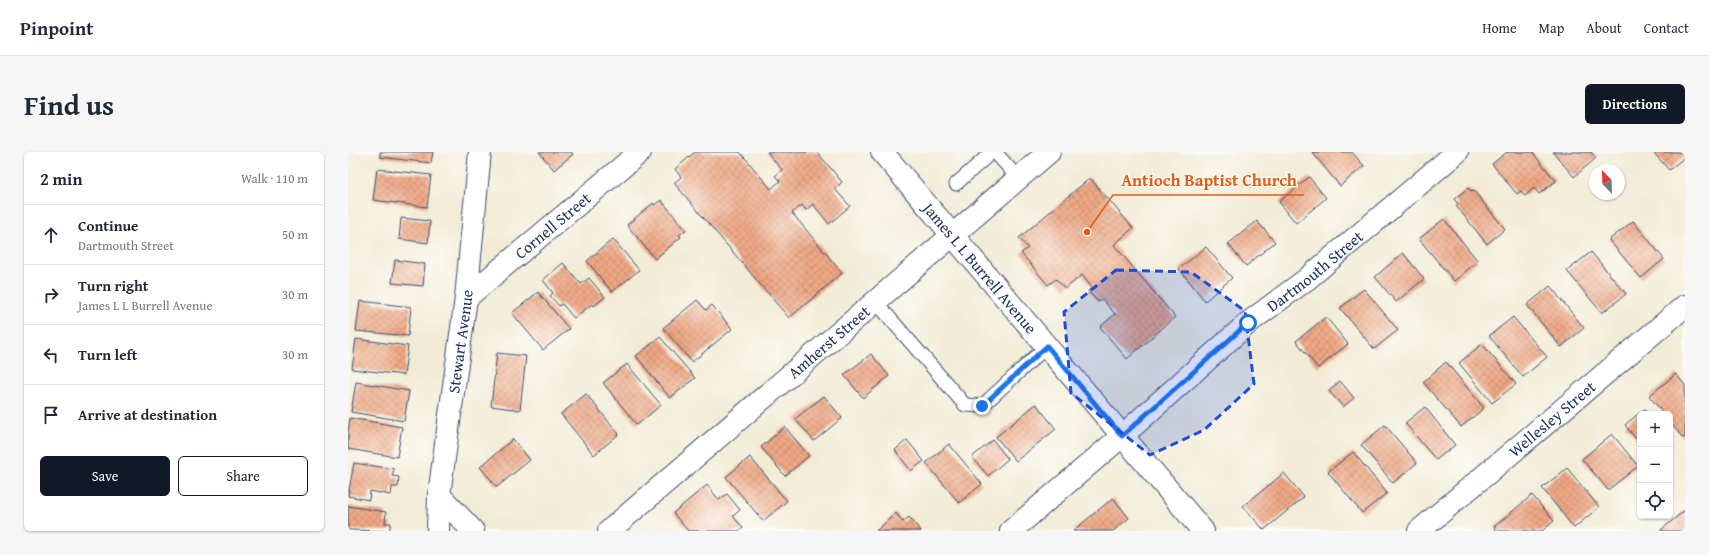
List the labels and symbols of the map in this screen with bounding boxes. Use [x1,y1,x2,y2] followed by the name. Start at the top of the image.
[1589,164,1625,200] north arrow
[1113,166,1304,195] callout: Antioch Baptist Church
[1121,167,1297,192] text: Antioch Baptist Church
[509,186,596,264] street label: Cornell Street
[916,195,1043,339] street label: James L L Burrell Avenue
[1261,224,1369,317] street label: Dartmouth Street
[441,288,479,395] street label: Stewart Avenue
[782,299,875,384] street label: Amherst Street
[1239,314,1257,332] route start
[1503,375,1601,462] street label: Wellesley Street
[973,397,991,415] route end

